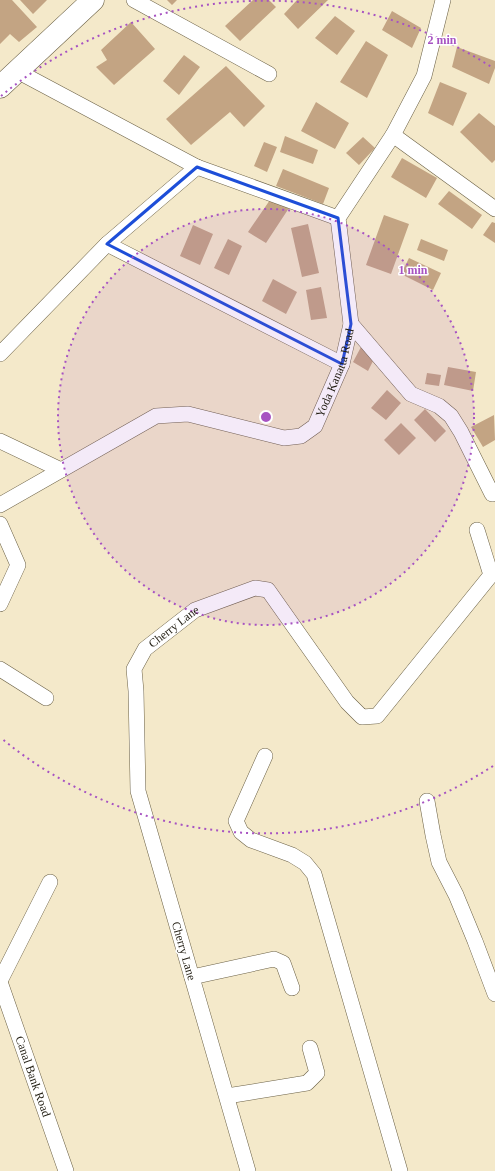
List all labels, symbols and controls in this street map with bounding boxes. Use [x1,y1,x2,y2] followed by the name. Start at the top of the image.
[427,33,457,47] text: 2 min
[398,263,428,277] text: 1 min
[313,327,357,419] street label: Yoda Kanatta Road
[259,410,273,424] centre of rings
[146,602,200,651] street label: Cherry Lane
[169,920,199,982] street label: Cherry Lane
[12,1034,54,1119] street label: Canal Bank Road

